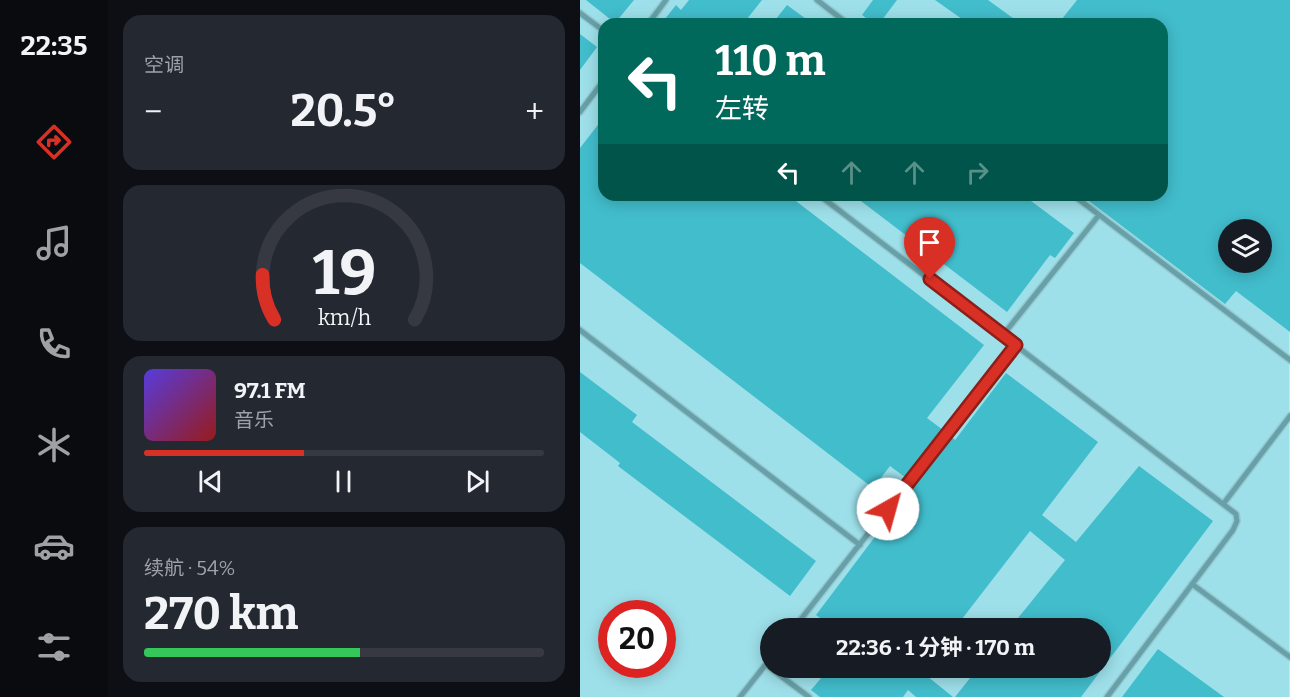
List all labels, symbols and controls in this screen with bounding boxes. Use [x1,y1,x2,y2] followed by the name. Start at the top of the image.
[20,30,88,62] text: 22:35
[715,36,826,86] text: 110 m
[616,42,694,120] icon: left
[144,53,184,77] text: 空调
[291,84,397,138] text: 20.5°
[144,92,162,132] text: −
[525,92,544,132] text: +
[715,93,769,125] text: 左转
[33,121,75,163] icon: directions
[772,156,805,189] icon: left
[835,156,868,189] icon: ahead
[898,156,931,189] icon: ahead
[961,156,994,189] icon: right
[904,217,955,279] pin
[1218,219,1272,273] map controls
[1218,219,1272,273] button: layers
[33,222,75,264] icon: music
[913,226,946,259] icon: arrive
[312,237,376,312] text: 19
[317,306,371,332] text: km/h
[33,323,75,365] icon: phone
[234,377,306,404] text: 97.1 FM
[234,408,274,432] text: 音乐
[33,424,75,466] icon: climate
[194,465,227,498] icon: previous
[327,465,360,498] icon: pause
[461,465,494,498] icon: next
[856,477,920,541] position arrow
[33,525,75,567] icon: car
[144,556,236,580] text: 续航 · 54%
[144,587,298,641] text: 270 km
[598,600,676,678] speed limit sign: 20
[33,626,75,668] icon: filters
[836,634,1035,661] text: 22:36 · 1 分钟 · 170 m

